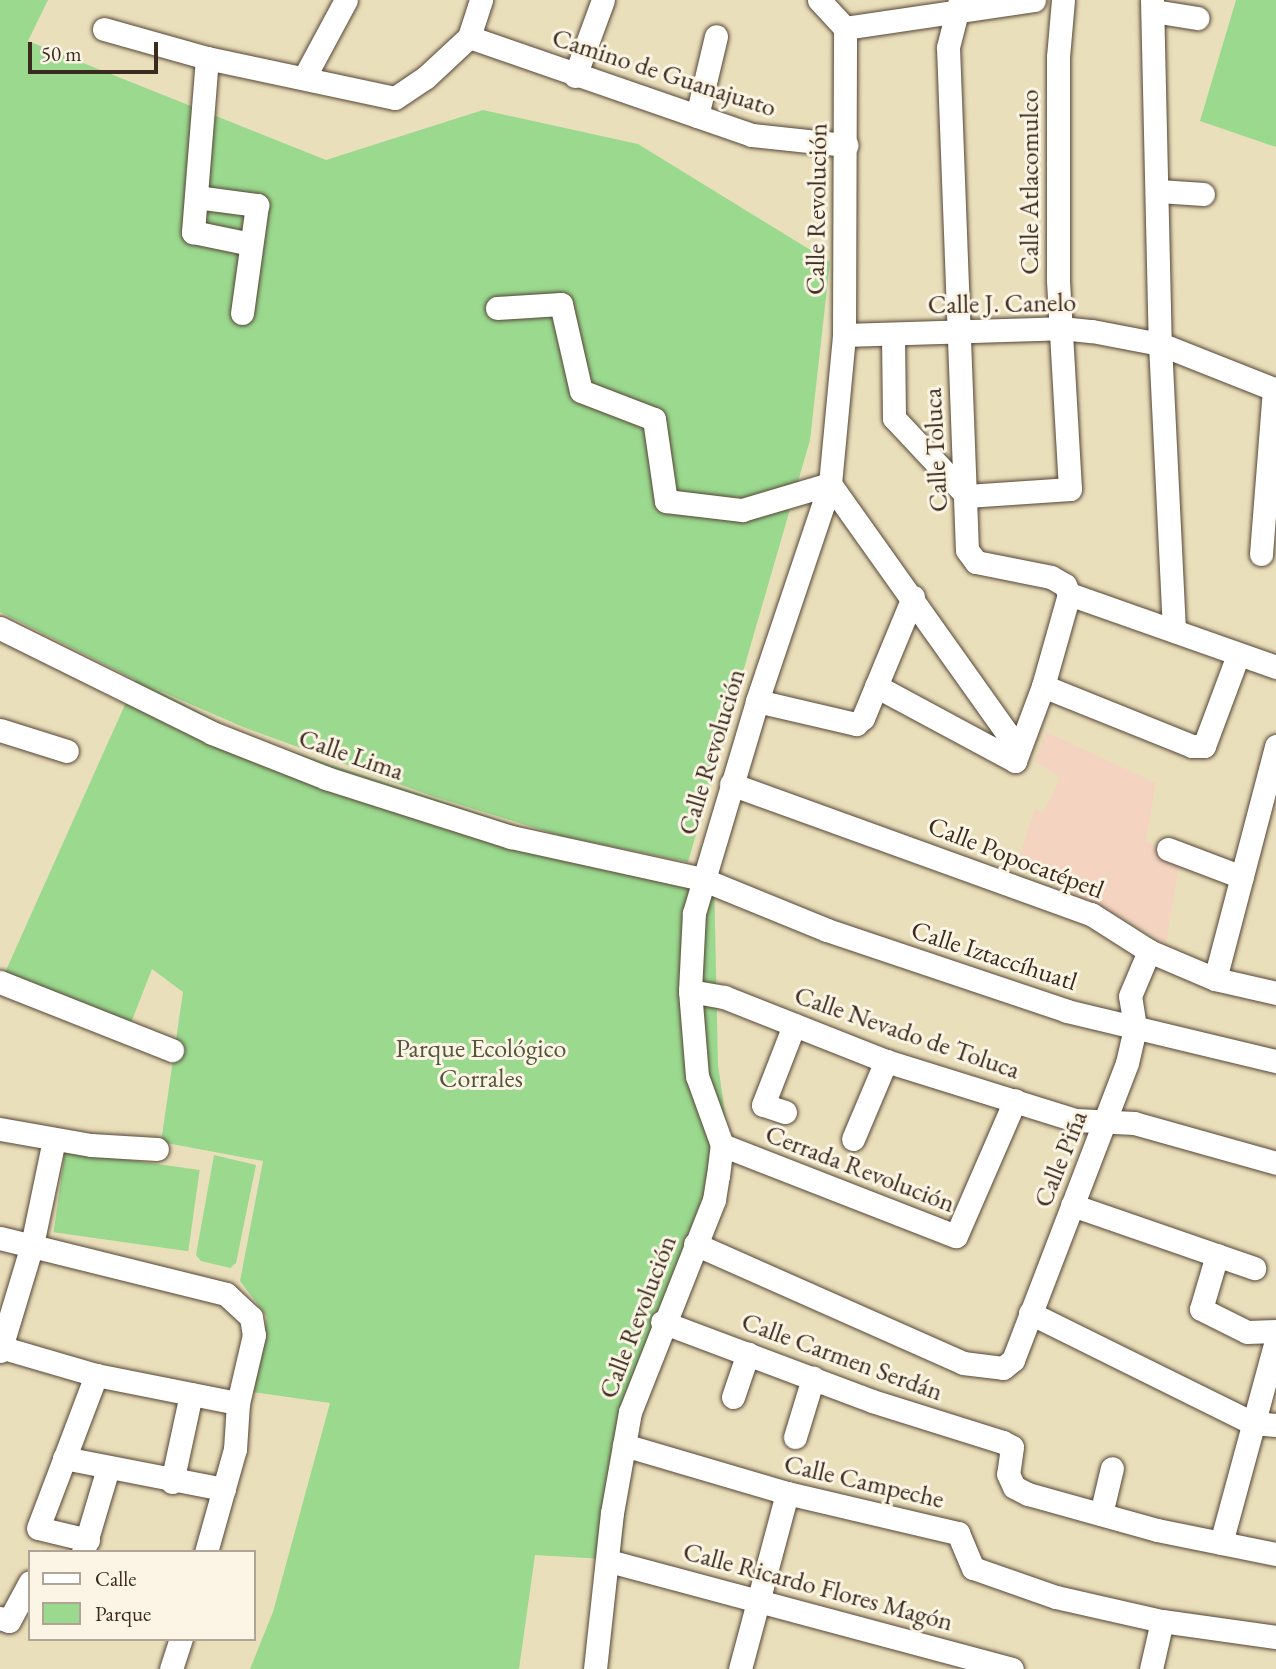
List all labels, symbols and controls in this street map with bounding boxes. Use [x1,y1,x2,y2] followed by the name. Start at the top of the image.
[548,22,780,124] street label: Camino de Guanajuato
[32,28,161,72] scale bar
[41,40,82,67] text: 50 m
[1014,89,1046,275] street label: Calle Atlacomulco
[800,123,834,295] street label: Calle Revolución
[927,287,1077,321] street label: Calle J. Canelo
[917,387,955,513] street label: Calle Toluca
[672,665,752,839] street label: Calle Revolución
[294,723,408,787] street label: Calle Lima
[924,810,1108,906] street label: Calle Popocatépetl
[907,914,1081,998] street label: Calle Iztaccíhuatl
[790,980,1024,1086] street label: Calle Nevado de Toluca
[395,1033,567,1094] park label: Parque Ecológico Corrales
[1028,1106,1094,1212] street label: Calle Piña
[761,1119,959,1219] street label: Cerrada Revolución
[593,1231,683,1403] street label: Calle Revolución
[737,1306,947,1408] street label: Calle Carmen Serdán
[781,1448,947,1516] street label: Calle Campeche
[680,1536,956,1638] street label: Calle Ricardo Flores Magón
[28,1550,256,1641] legend
[95,1565,137,1592] text: Calle
[95,1600,151,1627] text: Parque

